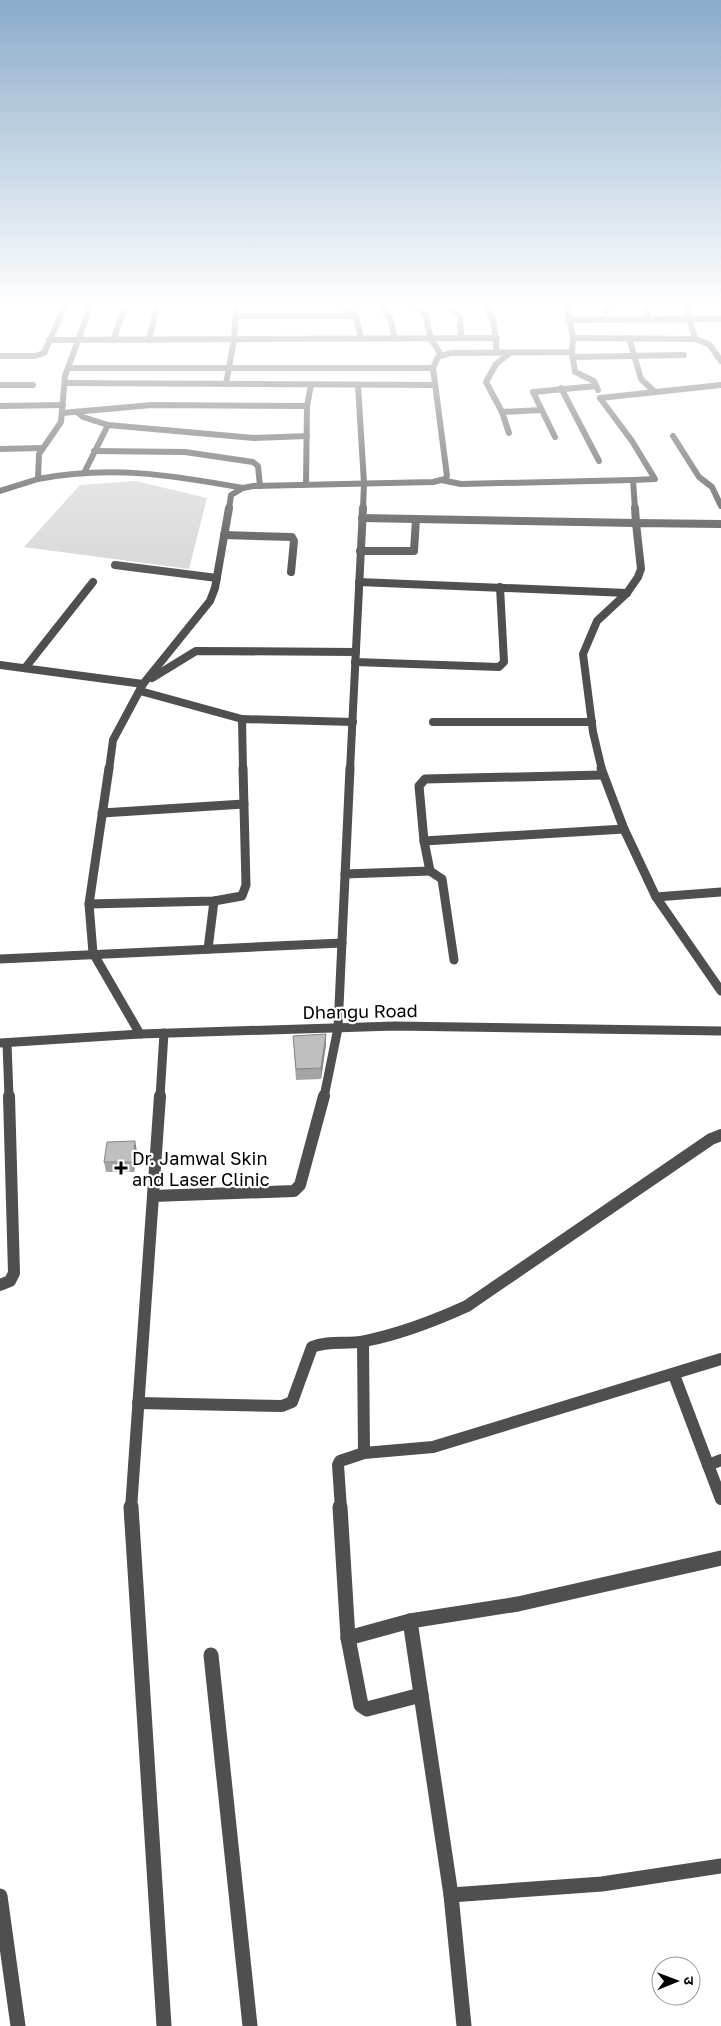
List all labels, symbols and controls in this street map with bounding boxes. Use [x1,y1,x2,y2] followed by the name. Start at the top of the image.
[302,999,418,1023] street label: Dhangu Road
[132,1147,270,1190] place label: Dr. Jamwal Skin and Laser Clinic
[114,1161,128,1175] marker: Dr. Jamwal Skin and Laser Clinic
[651,1956,701,2006] north arrow
[681,1977,698,1986] text: उ

